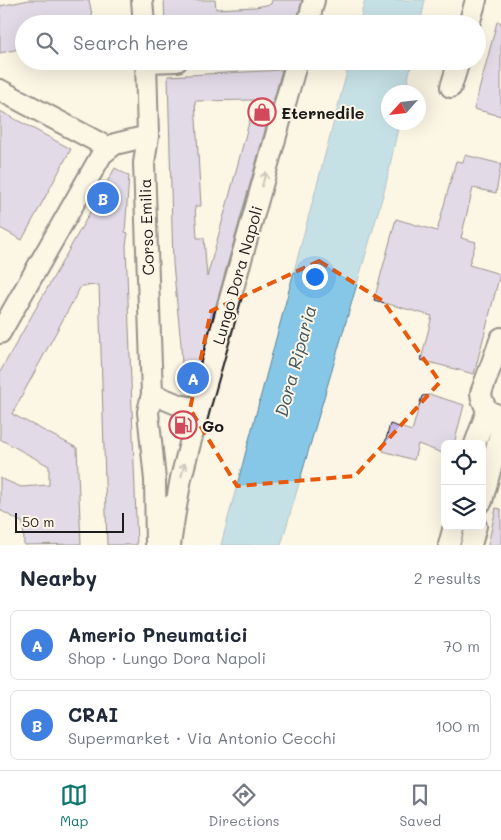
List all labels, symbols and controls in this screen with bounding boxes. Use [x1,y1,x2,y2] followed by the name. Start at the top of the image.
[15,15,486,70] search box
[33,29,61,57] icon: search
[73,30,189,55] text: Search here
[381,85,426,130] north arrow
[247,97,277,127] shop icon: Eternedile
[281,102,364,123] place label: Eternedile
[260,171,269,187] one-way arrow
[134,178,158,276] street label: Corso Emilia
[87,179,119,217] pin: B
[207,203,267,347] street label: Lungo Dora Napoli
[302,264,328,290] your location
[269,303,321,419] water label: Dora Riparia
[177,359,209,397] pin: A
[168,410,198,440] fuel station icon: Go
[202,415,224,436] place label: Go
[441,440,486,530] map controls
[441,440,486,485] button: locate
[179,463,188,479] one-way arrow
[441,485,486,530] button: layers
[15,510,124,533] scale bar
[22,512,54,531] text: 50 m
[20,564,97,591] text: Nearby
[414,567,481,588] text: 2 results
[68,622,248,647] text: Amerio Pneumatici
[31,635,43,656] text: A
[443,635,480,656] text: 70 m
[68,647,266,668] text: Shop · Lungo Dora Napoli
[68,702,118,727] text: CRAI
[32,715,42,736] text: B
[435,715,480,736] text: 100 m
[68,727,336,748] text: Supermarket · Via Antonio Cecchi
[60,781,88,830] tab: Map
[208,781,280,830] tab: Directions
[399,781,441,830] tab: Saved

